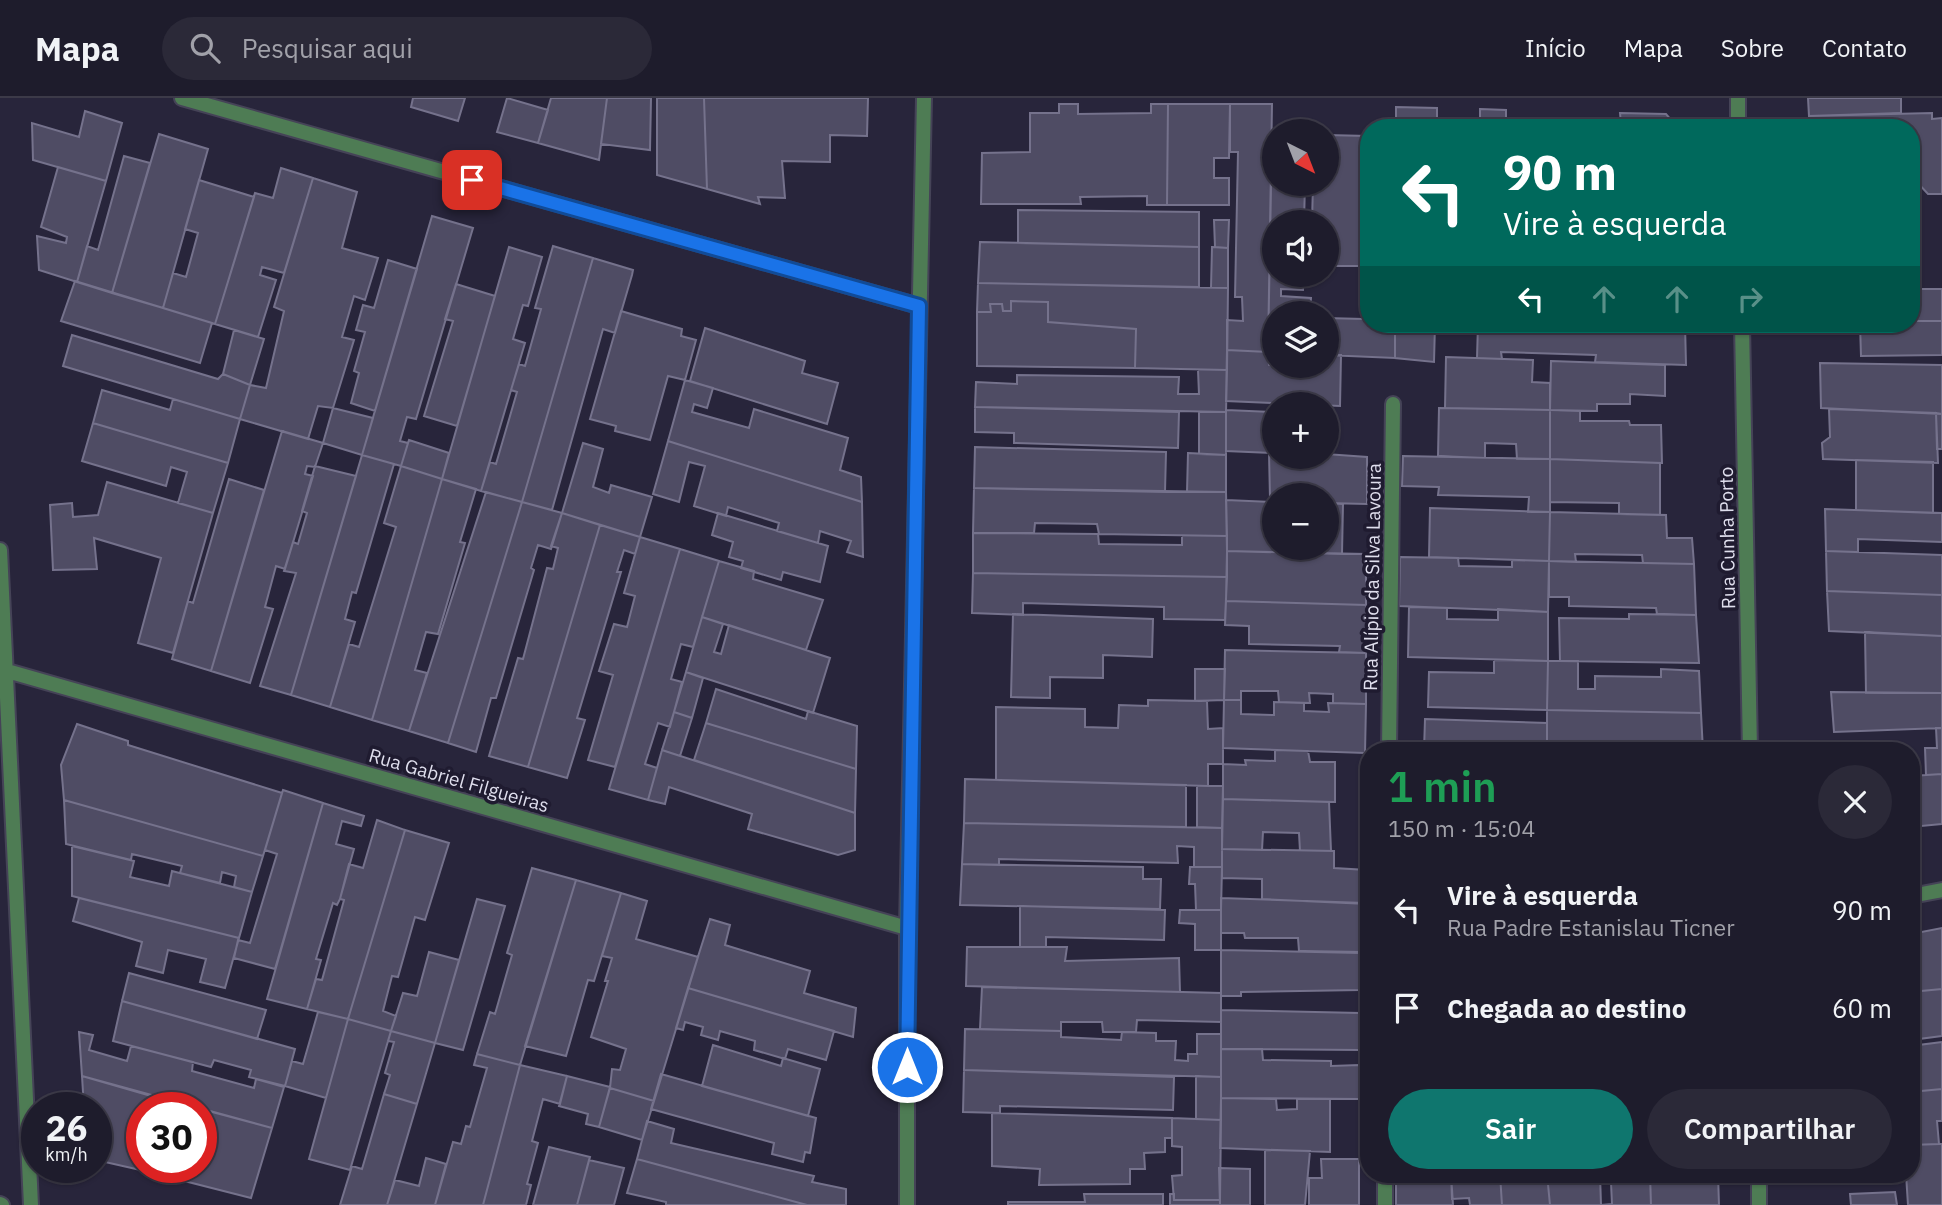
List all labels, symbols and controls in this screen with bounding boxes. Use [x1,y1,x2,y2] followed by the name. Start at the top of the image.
[162,17,652,80] search box
[35,27,120,70] text: Mapa
[186,29,224,67] icon: search
[242,31,413,65] text: Pesquisar aqui
[1525,32,1586,64] text: Início
[1624,32,1683,64] text: Mapa
[1721,32,1784,64] text: Sobre
[1822,32,1907,64] text: Contato
[1262,119,1339,196] north arrow
[1262,119,1339,560] map controls
[1503,140,1617,203] text: 90 m
[1388,147,1479,238] icon: left
[442,150,502,210] pin
[453,161,491,199] icon: arrive
[1503,202,1727,244] text: Vire à esquerda
[1262,210,1339,287] button: sound
[1512,280,1550,318] icon: left
[1585,280,1623,318] icon: ahead
[1658,280,1696,318] icon: ahead
[1731,280,1769,318] icon: right
[1262,301,1339,378] button: layers
[1262,392,1339,469] button: +
[1358,463,1386,691] street label: Rua Alípio da Silva Lavoura
[1714,467,1740,609] street label: Rua Cunha Porto
[1262,483,1339,560] button: −
[366,743,552,817] street label: Rua Gabriel Filgueiras
[1388,759,1497,814] text: 1 min
[1818,765,1892,839] button: close
[1388,813,1535,843] text: 150 m · 15:04
[1447,878,1638,912] text: Vire à esquerda
[1388,891,1426,929] icon: left
[1832,893,1892,927] text: 90 m
[1447,912,1735,942] text: Rua Padre Estanislau Ticner
[1388,989,1426,1027] icon: arrive
[1447,991,1686,1025] text: Chegada ao destino
[1832,991,1892,1025] text: 60 m
[870,1030,944,1104] position arrow
[1388,1089,1633,1169] button: Sair
[1647,1089,1892,1169] button: Compartilhar
[126,1092,217,1183] speed limit sign: 30
[45,1105,88,1151] text: 26
[45,1143,88,1166] text: km/h

